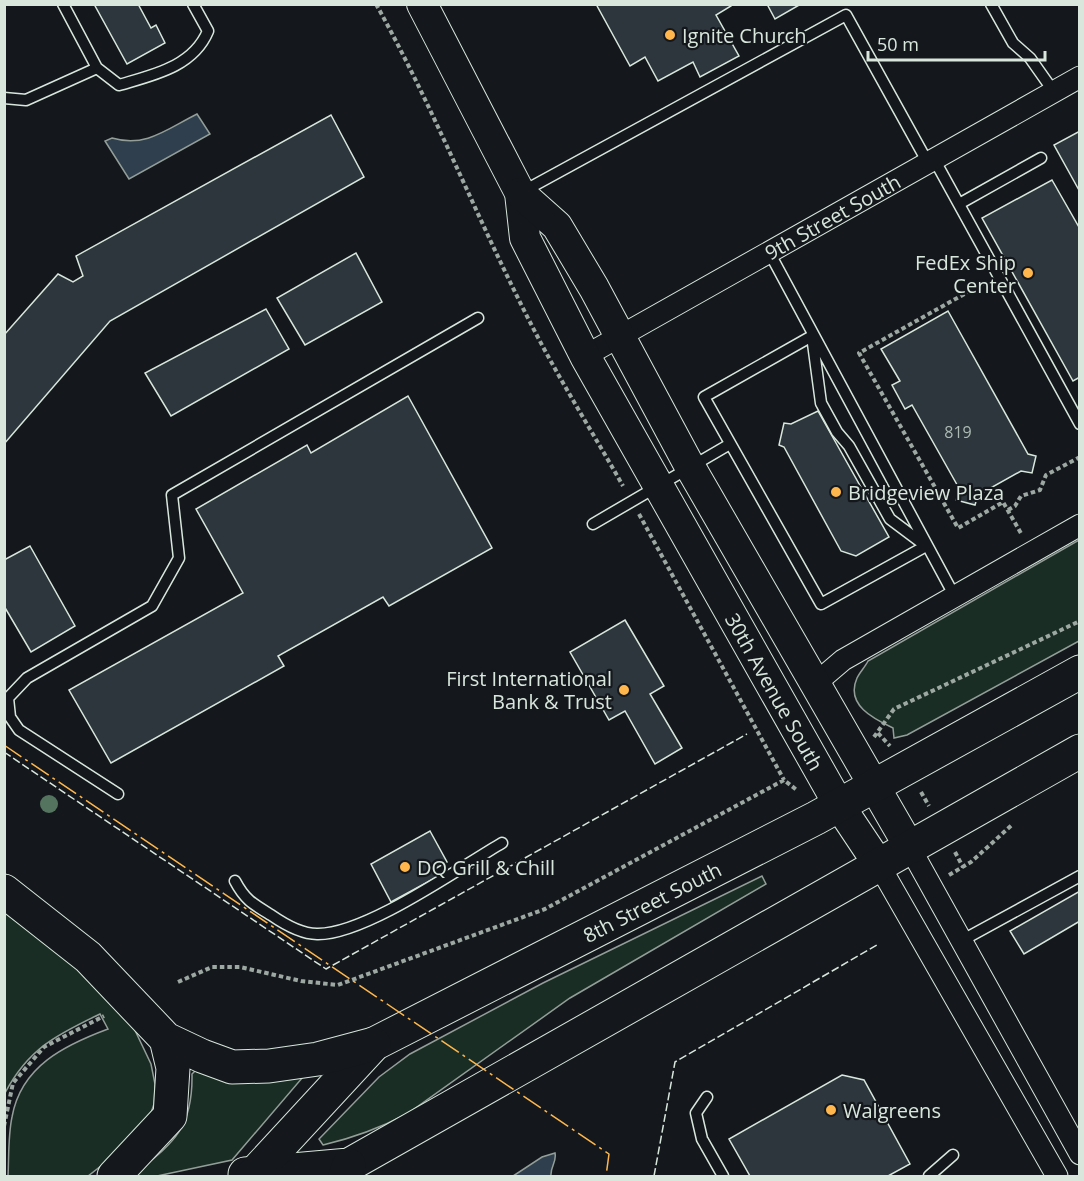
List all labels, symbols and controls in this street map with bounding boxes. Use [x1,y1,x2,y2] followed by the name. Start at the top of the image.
[682,22,806,49] place label: Ignite Church
[868,24,1045,62] scale bar
[663,28,677,42] marker: Ignite Church
[877,32,919,56] text: 50 m
[760,168,905,266] street label: 9th Street South
[915,249,1016,299] place label: FedEx Ship Center
[1021,266,1035,280] marker: FedEx Ship Center
[944,421,972,443] house number: 819
[848,479,1004,506] place label: Bridgeview Plaza
[829,485,843,499] marker: Bridgeview Plaza
[719,608,830,775] street label: 30th Avenue South
[446,665,612,715] place label: First International Bank & Trust
[617,683,631,697] marker: First International Bank & Trust
[417,854,555,881] place label: DQ Grill & Chill
[578,855,726,948] street label: 8th Street South
[398,860,412,874] marker: DQ Grill & Chill
[843,1097,941,1124] place label: Walgreens
[824,1103,838,1117] marker: Walgreens

